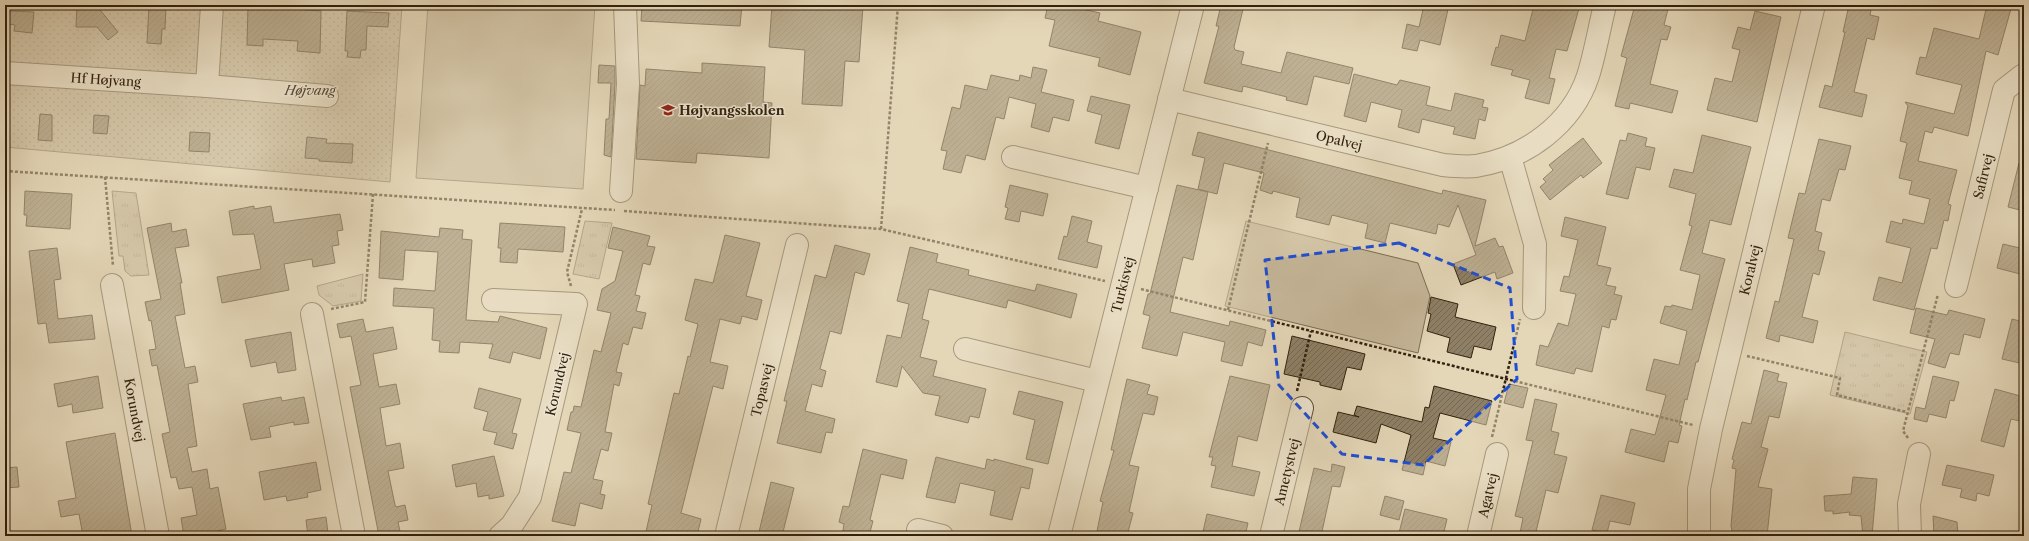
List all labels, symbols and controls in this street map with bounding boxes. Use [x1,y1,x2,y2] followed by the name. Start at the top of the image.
[70,69,142,90] street label: Hf Højvang
[283,82,337,98] park label: Højvang
[660,102,676,118] school or university icon: Højvangsskolen
[679,102,785,118] place label: Højvangsskolen
[1314,127,1364,153] street label: Opalvej
[1970,152,1996,200] street label: Safirvej
[1736,243,1764,297] street label: Koralvej
[1108,255,1137,315] street label: Turkisvej
[542,351,572,417] street label: Korundvej
[747,362,776,419] street label: Topasvej
[121,377,149,443] street label: Korundvej
[1270,437,1302,508] street label: Ametystvej
[1474,471,1500,520] street label: Agatvej

